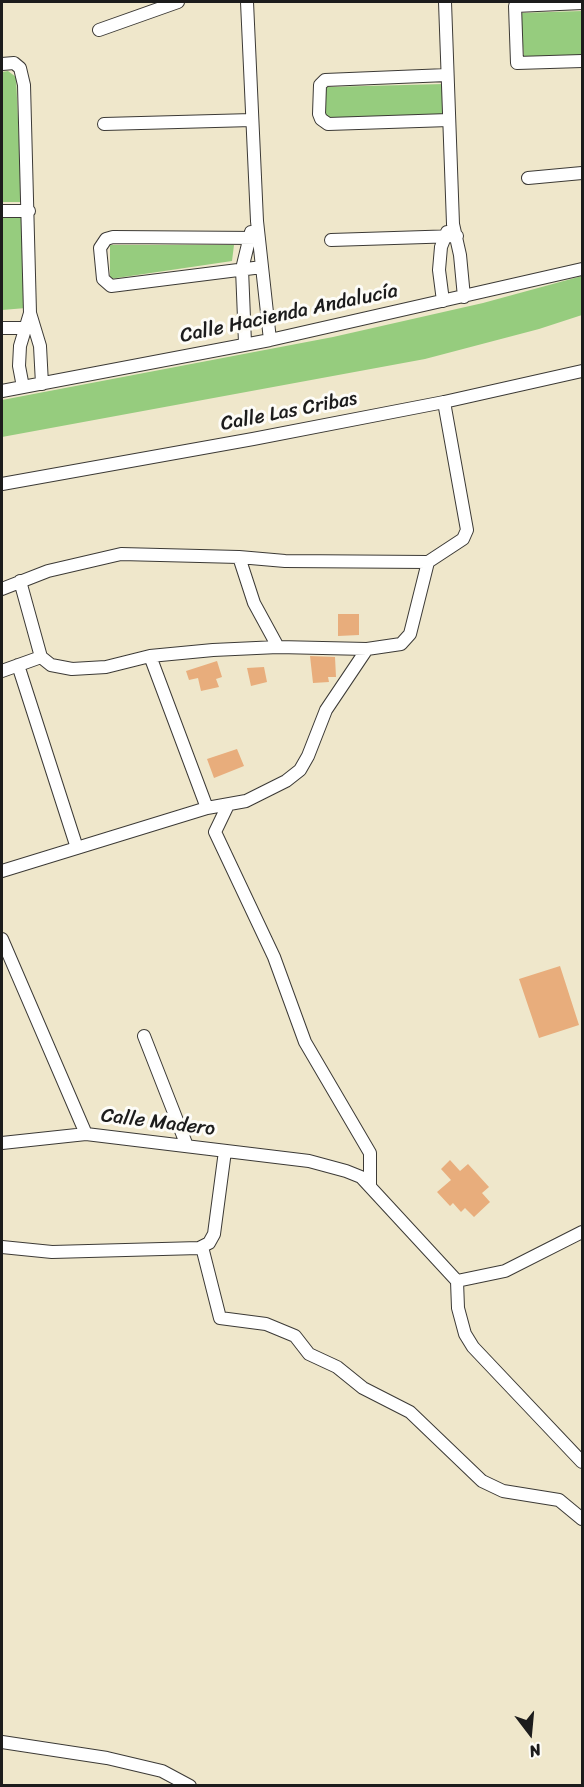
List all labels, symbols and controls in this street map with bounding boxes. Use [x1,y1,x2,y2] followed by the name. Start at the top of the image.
[178,279,400,349] street label: Calle Hacienda Andalucía
[219,387,359,437] street label: Calle Las Cribas
[100,1104,216,1142] street label: Calle Madero
[500,1703,560,1763] north arrow
[526,1735,544,1766] text: N

